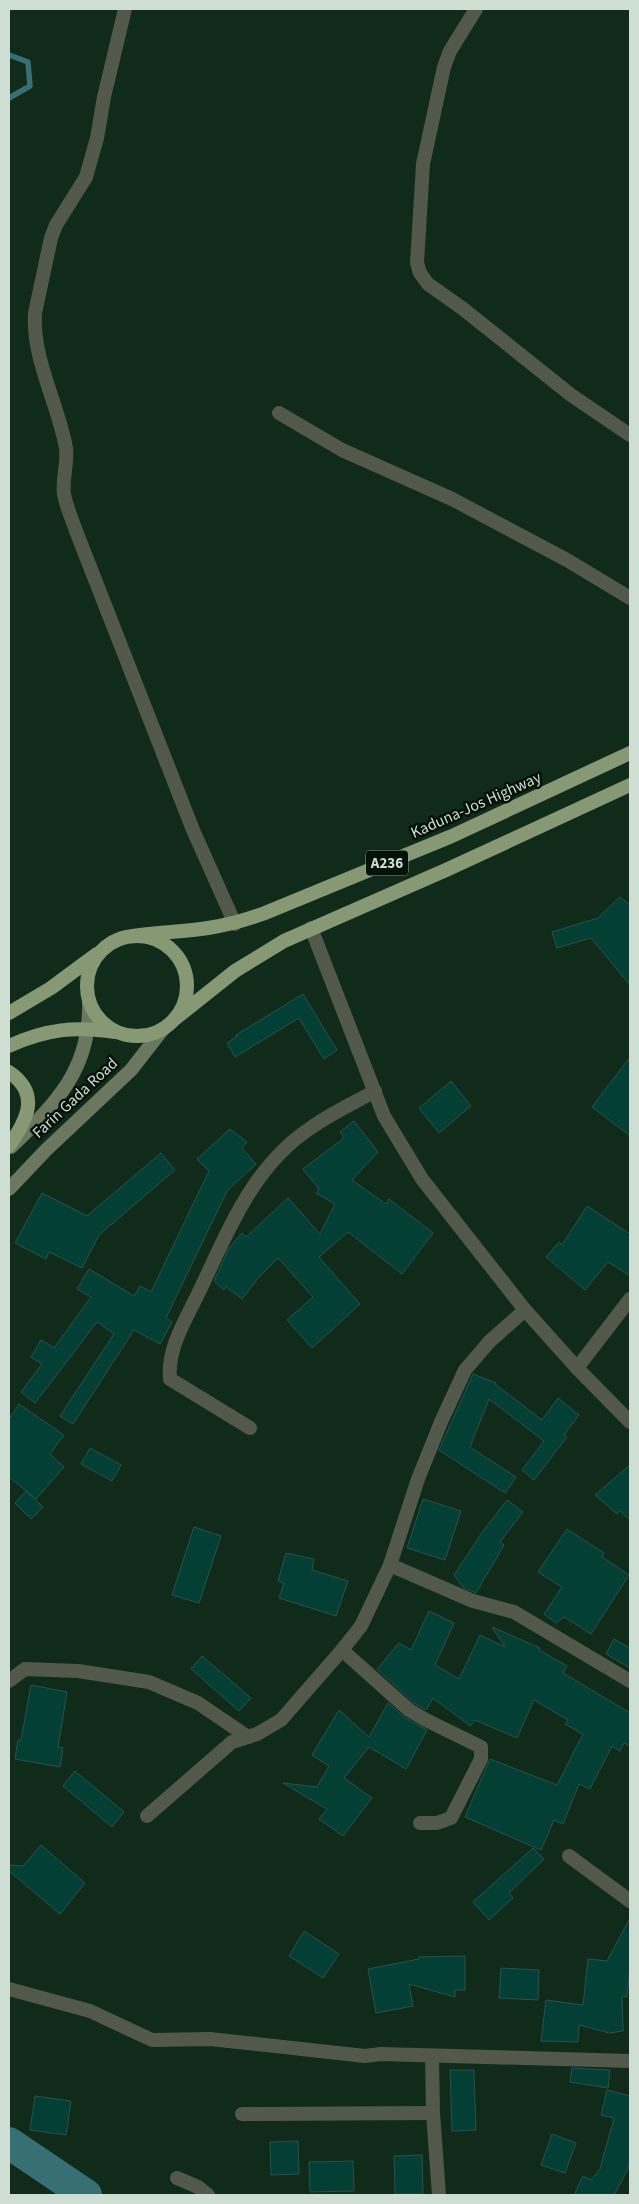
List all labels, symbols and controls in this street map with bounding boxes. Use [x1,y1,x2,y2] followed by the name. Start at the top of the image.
[407,766,545,844] street label: Kaduna-Jos Highway
[366,850,408,876] road number: A236
[28,1053,122,1143] street label: Farin Gada Road

